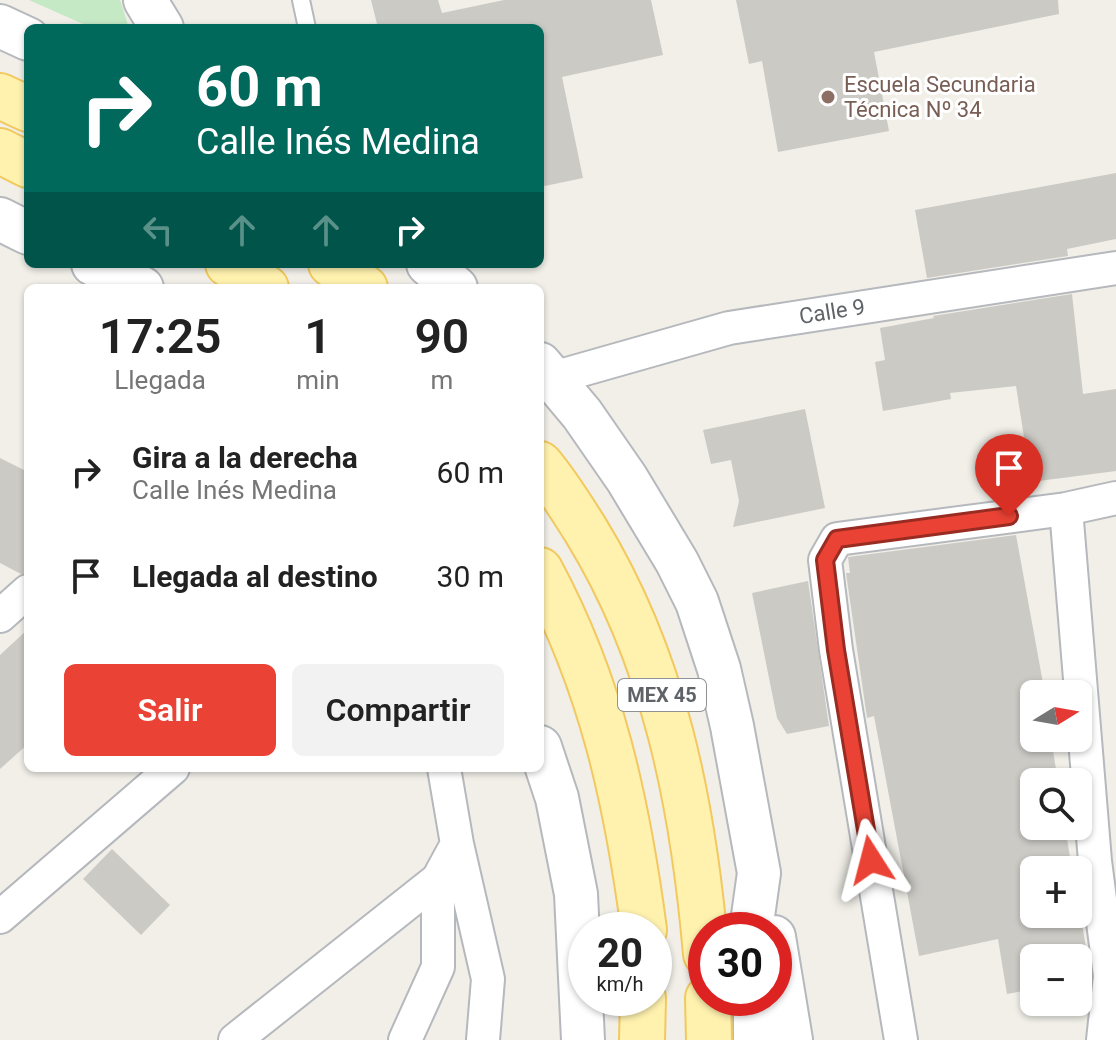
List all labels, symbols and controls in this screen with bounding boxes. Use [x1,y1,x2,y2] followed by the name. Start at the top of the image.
[196,54,323,120] text: 60 m
[64,56,168,160] icon: right
[844,72,1036,122] place label: Escuela Secundaria Técnica Nº 34
[819,88,837,106] marker: Escuela Secundaria Técnica Nº 34
[196,121,480,163] text: Calle Inés Medina
[136,208,180,252] icon: left
[220,208,264,252] icon: ahead
[304,208,348,252] icon: ahead
[388,208,432,252] icon: right
[797,294,867,329] street label: Calle 9
[99,308,221,365] text: 17:25
[304,308,332,365] text: 1
[414,308,469,365] text: 90
[114,365,206,395] text: Llegada
[296,365,340,395] text: min
[430,365,453,395] text: m
[975,434,1043,516] pin
[132,440,358,475] text: Gira a la derecha
[987,446,1031,490] icon: arrive
[64,450,108,494] icon: right
[437,455,504,490] text: 60 m
[132,475,337,505] text: Calle Inés Medina
[64,554,108,598] icon: arrive
[132,559,378,594] text: Llegada al destino
[437,559,504,594] text: 30 m
[64,664,276,756] button: Salir
[292,664,504,756] button: Compartir
[618,679,706,711] road number: MEX 45
[1020,680,1092,752] north arrow
[1020,680,1092,1016] map controls
[1020,768,1092,840] button: search
[829,818,913,902] position arrow
[1020,856,1092,928] button: +
[688,912,792,1016] speed limit sign: 30
[597,930,643,977] text: 20
[1020,944,1092,1016] button: −
[597,972,643,996] text: km/h

